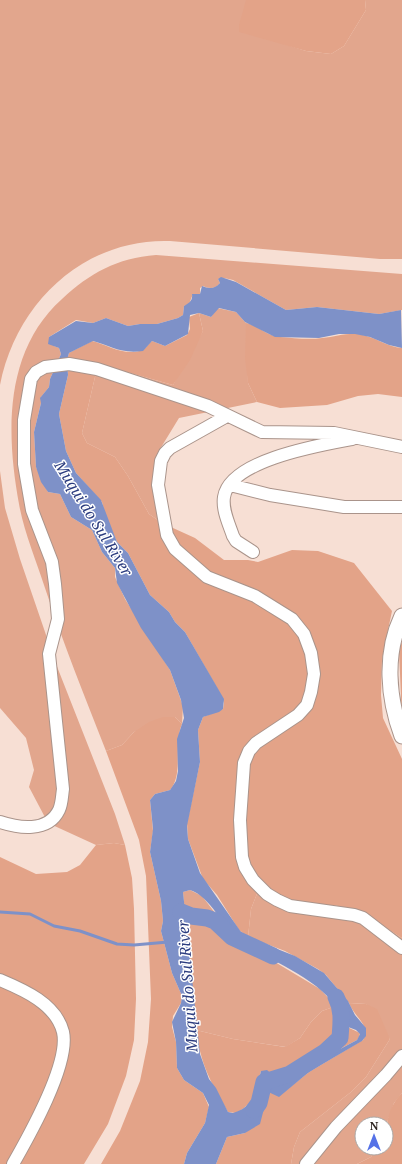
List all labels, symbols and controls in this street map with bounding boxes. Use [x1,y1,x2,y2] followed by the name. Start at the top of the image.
[50,456,138,580] water label: Muqui do Sul River
[172,918,202,1054] water label: Muqui do Sul River
[354,1116,394,1156] north arrow
[370,1118,379,1133] text: N

